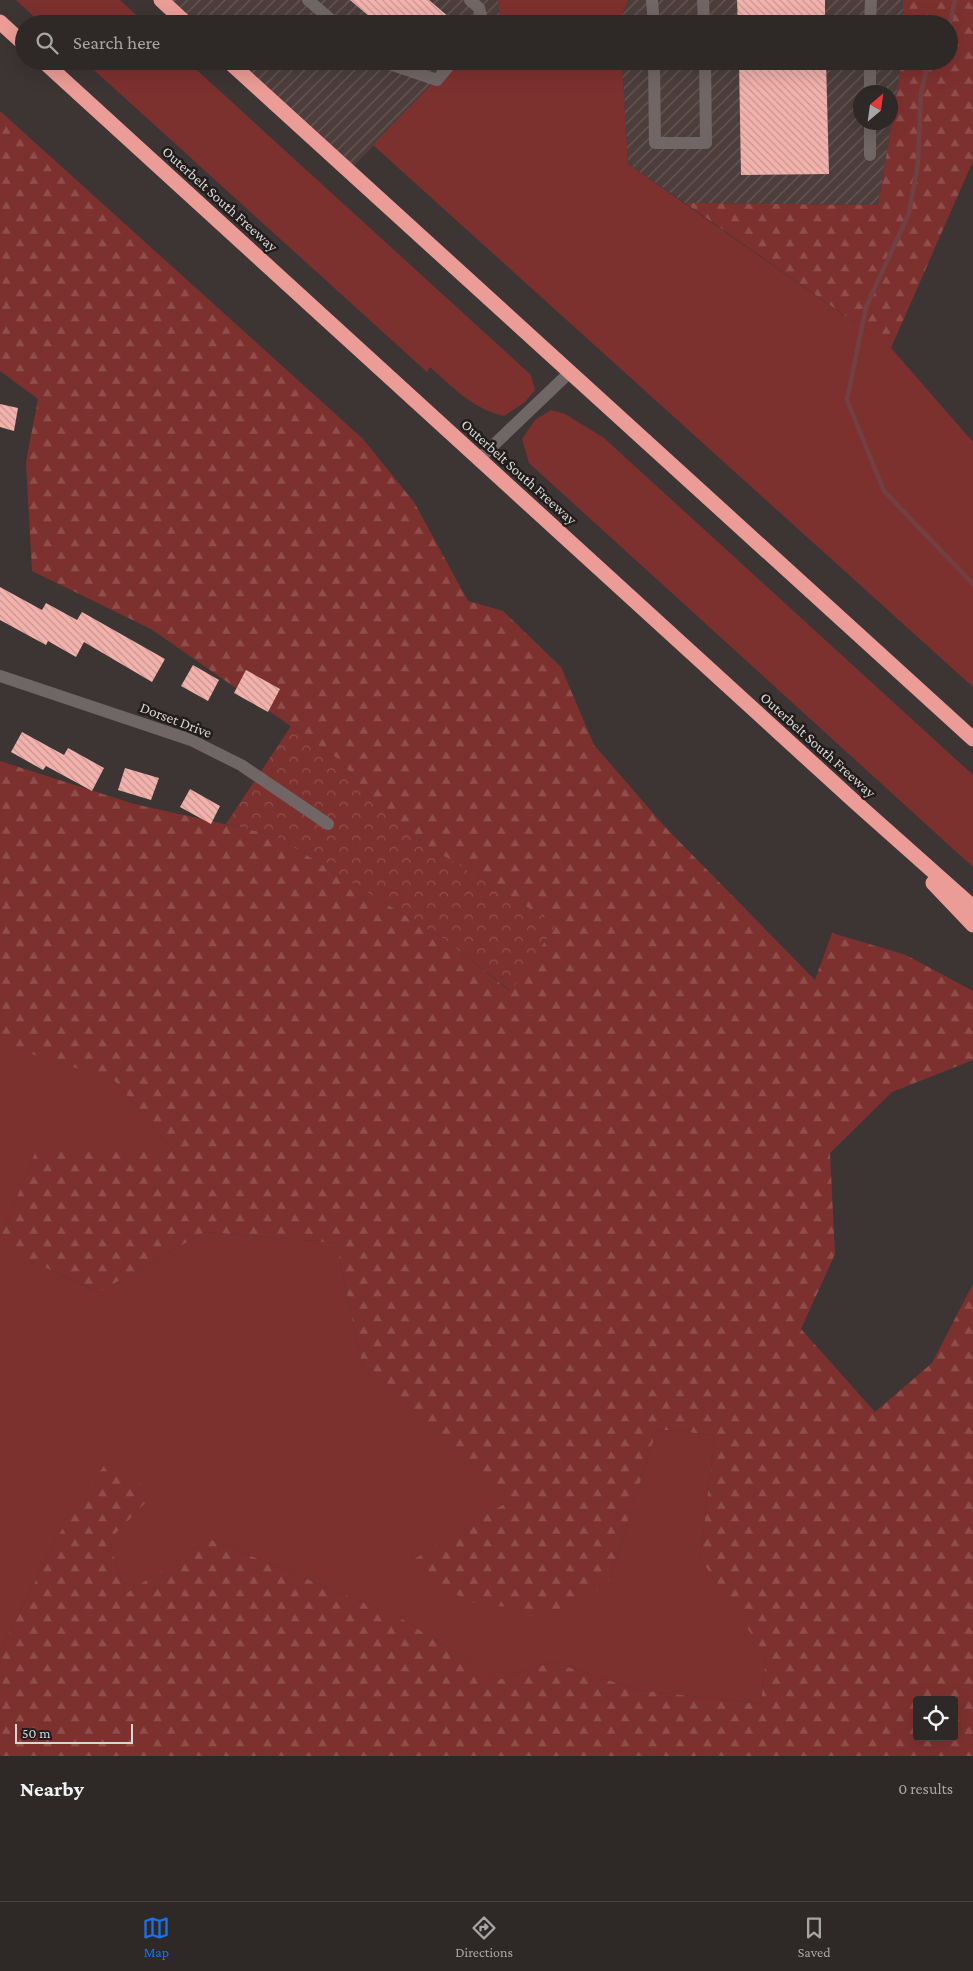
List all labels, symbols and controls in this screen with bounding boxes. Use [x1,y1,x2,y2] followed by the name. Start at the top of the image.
[15,15,958,70] search box
[33,29,61,57] icon: search
[73,32,160,53] text: Search here
[853,85,898,130] north arrow
[159,143,281,256] street label: Outerbelt South Freeway
[458,416,580,529] street label: Outerbelt South Freeway
[757,689,879,802] street label: Outerbelt South Freeway
[138,699,215,741] street label: Dorset Drive
[913,1696,958,1741] map controls
[913,1696,958,1741] button: locate
[15,1721,132,1744] scale bar
[22,1725,50,1741] text: 50 m
[20,1777,84,1801] text: Nearby
[898,1780,953,1797] text: 0 results
[142,1914,170,1960] tab: Map
[455,1914,513,1960] tab: Directions
[798,1914,831,1960] tab: Saved

